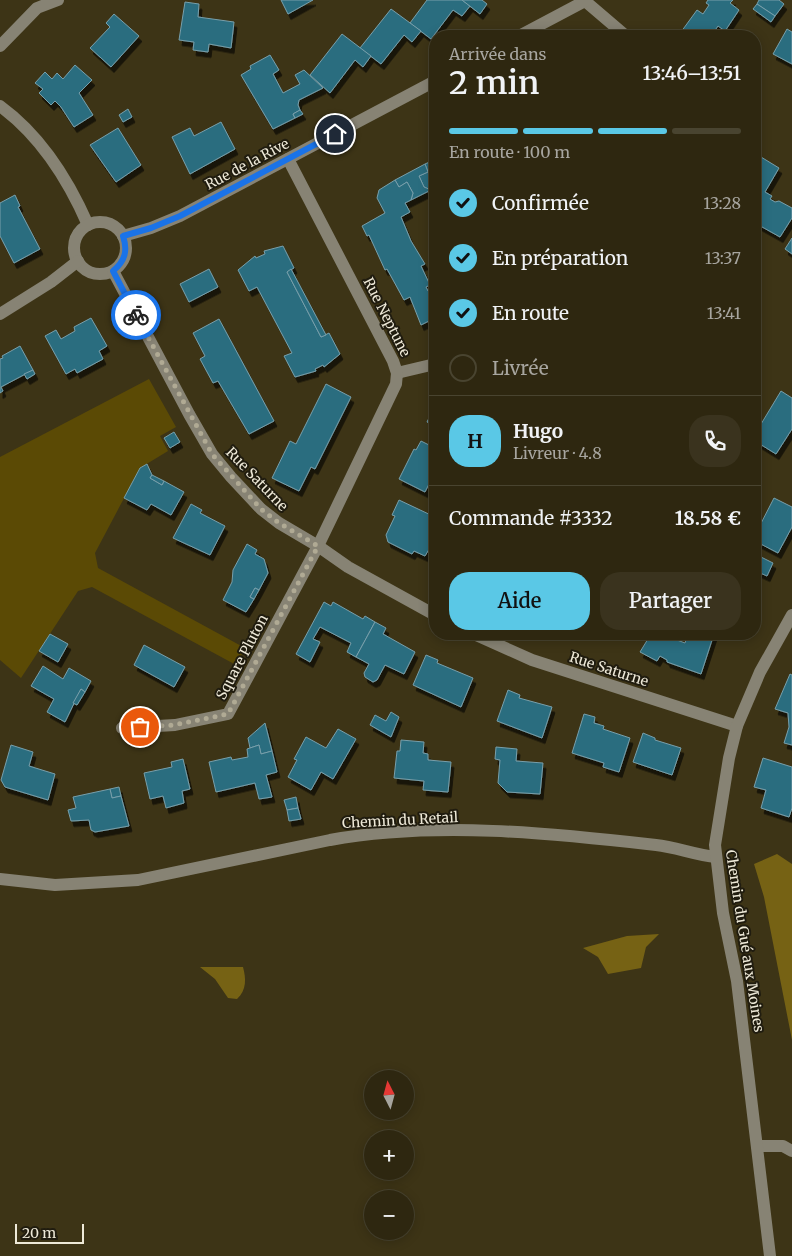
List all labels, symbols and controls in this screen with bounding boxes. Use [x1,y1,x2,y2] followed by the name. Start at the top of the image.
[449,44,546,64] text: Arrivée dans
[642,61,741,85] text: 13:46–13:51
[449,63,539,103] text: 2 min
[314,113,356,155] pin
[321,120,349,148] icon: home
[202,134,292,194] street label: Rue de la Rive
[449,142,570,162] text: En route · 100 m
[449,189,477,217] icon: check
[492,191,589,215] text: Confirmée
[703,193,741,213] text: 13:28
[449,244,477,272] icon: check
[492,246,628,270] text: En préparation
[705,248,741,268] text: 13:37
[359,274,415,360] street label: Rue Neptune
[111,290,161,340] courier
[449,299,477,327] icon: check
[122,301,150,329] icon: bike
[492,301,569,325] text: En route
[707,303,741,323] text: 13:41
[492,356,549,380] text: Livrée
[689,415,741,467] button: phone
[513,419,563,443] text: Hugo
[467,429,483,453] text: H
[222,443,292,515] street label: Rue Saturne
[513,443,602,463] text: Livreur · 4.8
[449,506,613,530] text: Commande #3332
[675,506,741,530] text: 18.58 €
[449,572,590,630] button: Aide
[600,572,741,630] button: Partager
[212,611,272,703] street label: Square Pluton
[567,648,651,690] street label: Rue Saturne
[119,706,161,748] pin
[126,713,154,741] icon: bag
[342,808,459,832] street label: Chemin du Retail
[722,849,768,1034] street label: Chemin du Gué aux Moines
[364,1070,414,1120] north arrow
[364,1070,414,1240] map controls
[364,1130,414,1180] button: +
[364,1190,414,1240] button: −
[15,1221,84,1244] scale bar
[22,1224,56,1242] text: 20 m

